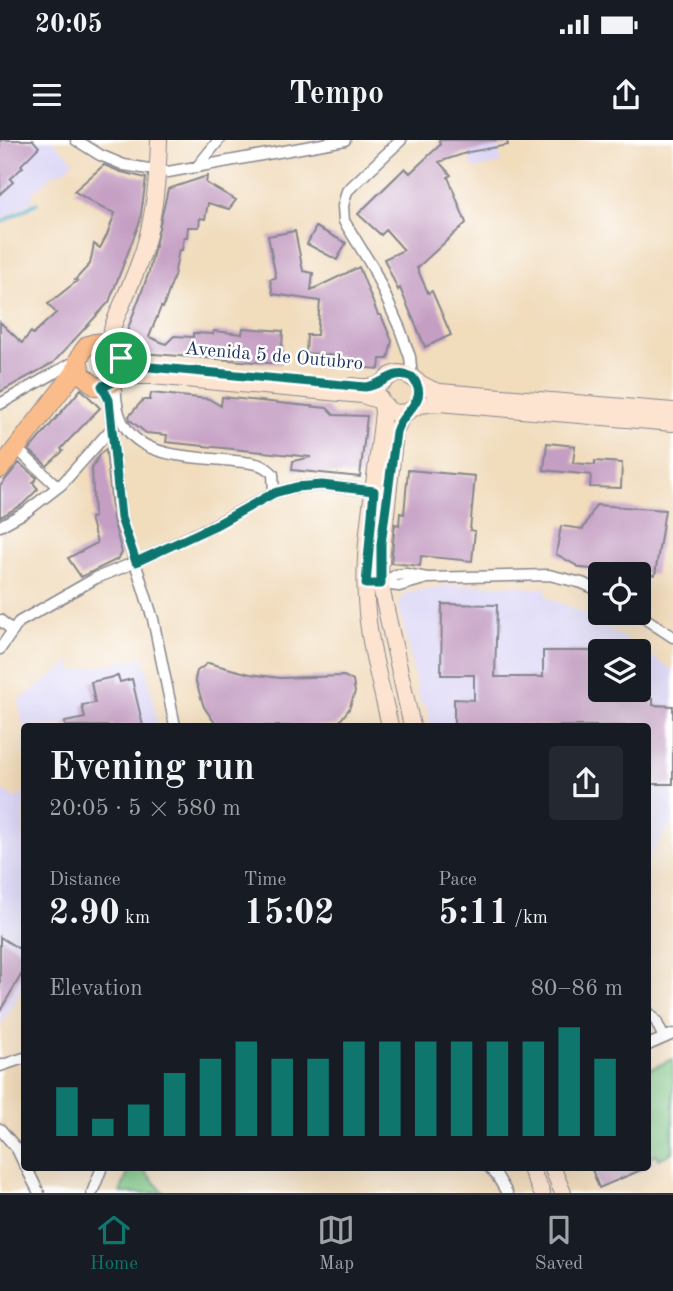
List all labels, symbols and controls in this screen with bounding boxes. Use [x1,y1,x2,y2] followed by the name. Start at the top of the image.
[35,12,103,38] text: 20:05
[28,76,66,114] icon: menu
[607,76,645,114] icon: share
[289,79,384,111] text: Tempo
[91,328,151,388] pin
[102,339,140,377] icon: arrive
[184,340,364,374] street label: Avenida 5 de Outubro
[588,562,651,702] map controls
[588,562,651,625] button: locate
[588,639,651,702] button: layers
[549,746,623,820] button: share
[49,750,255,788] text: Evening run
[49,797,241,820] text: 20:05 · 5 × 580 m
[49,871,121,890] text: Distance
[244,871,286,890] text: Time
[438,871,477,890] text: Pace
[49,896,120,931] text: 2.90
[244,896,335,931] text: 15:02
[438,896,509,931] text: 5:11
[120,909,150,928] text: km
[509,909,548,928] text: /km
[49,977,143,1000] text: Elevation
[531,977,623,1000] text: 80–86 m
[90,1211,138,1276] tab: Home
[317,1211,355,1276] tab: Map
[535,1211,583,1276] tab: Saved

